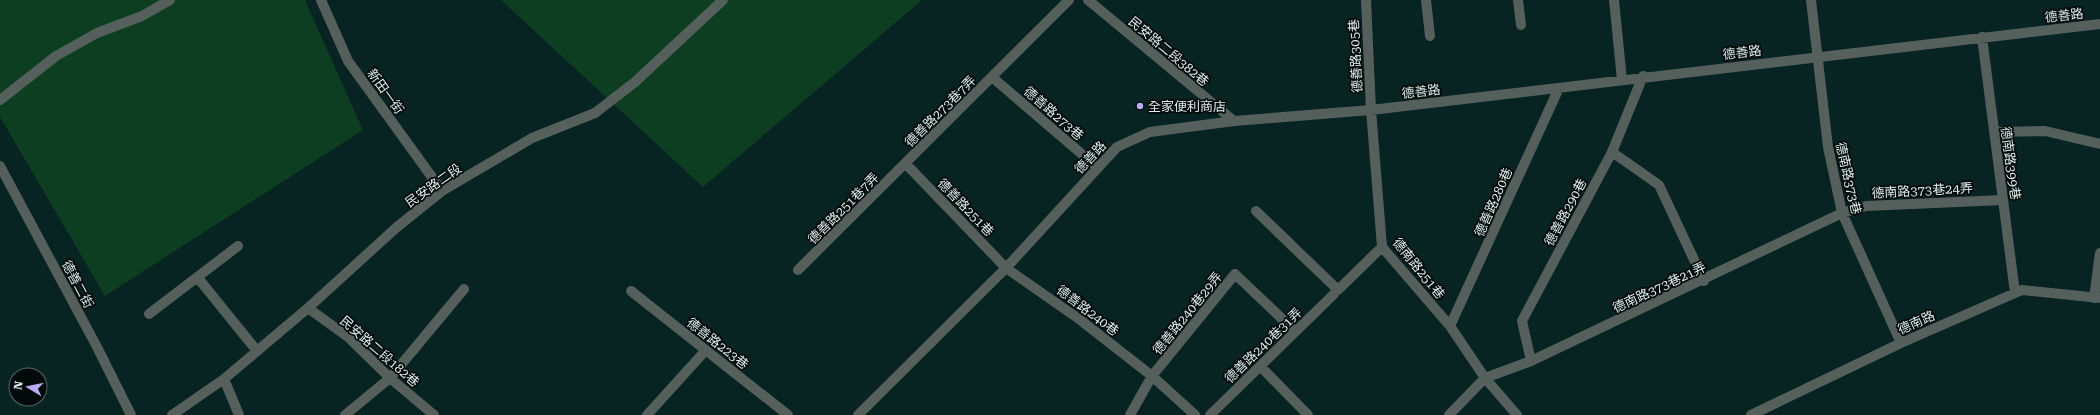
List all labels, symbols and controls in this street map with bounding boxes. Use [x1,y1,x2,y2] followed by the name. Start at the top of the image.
[2044,6,2084,25] street label: 德善路
[1126,14,1212,89] street label: 民安路二段382巷
[1346,19,1365,93] street label: 德善路305巷
[1722,43,1762,62] street label: 德善路
[364,66,407,117] street label: 新田一街
[902,73,979,150] street label: 德善路273巷7弄
[1401,82,1441,101] street label: 德善路
[1021,83,1086,143] street label: 德善路273巷
[1148,99,1226,114] place label: 全家便利商店
[1135,101,1145,111] marker: 全家便利商店
[1998,125,2023,201] street label: 德南路399巷
[1072,138,1109,177] street label: 德善路
[1833,140,1864,216] street label: 德南路373巷
[402,161,464,210] street label: 民安路二段
[1472,165,1515,239] street label: 德善路280巷
[805,170,882,247] street label: 德善路251巷7弄
[935,176,997,239] street label: 德善路251巷
[1541,176,1589,248] street label: 德善路290巷
[1871,180,1973,201] street label: 德南路373巷24弄
[1390,235,1448,302] street label: 德南路251巷
[59,258,96,311] street label: 德善二街
[1610,259,1708,316] street label: 德南路373巷21弄
[1150,269,1225,357] street label: 德善路240巷29弄
[1054,282,1122,339] street label: 德善路240巷
[1222,305,1305,386] street label: 德善路240巷31弄
[1895,308,1937,337] street label: 德南路
[337,313,422,390] street label: 民安路二段182巷
[684,315,751,372] street label: 德善路223巷
[8,367,48,407] north arrow
[12,380,26,391] text: N

